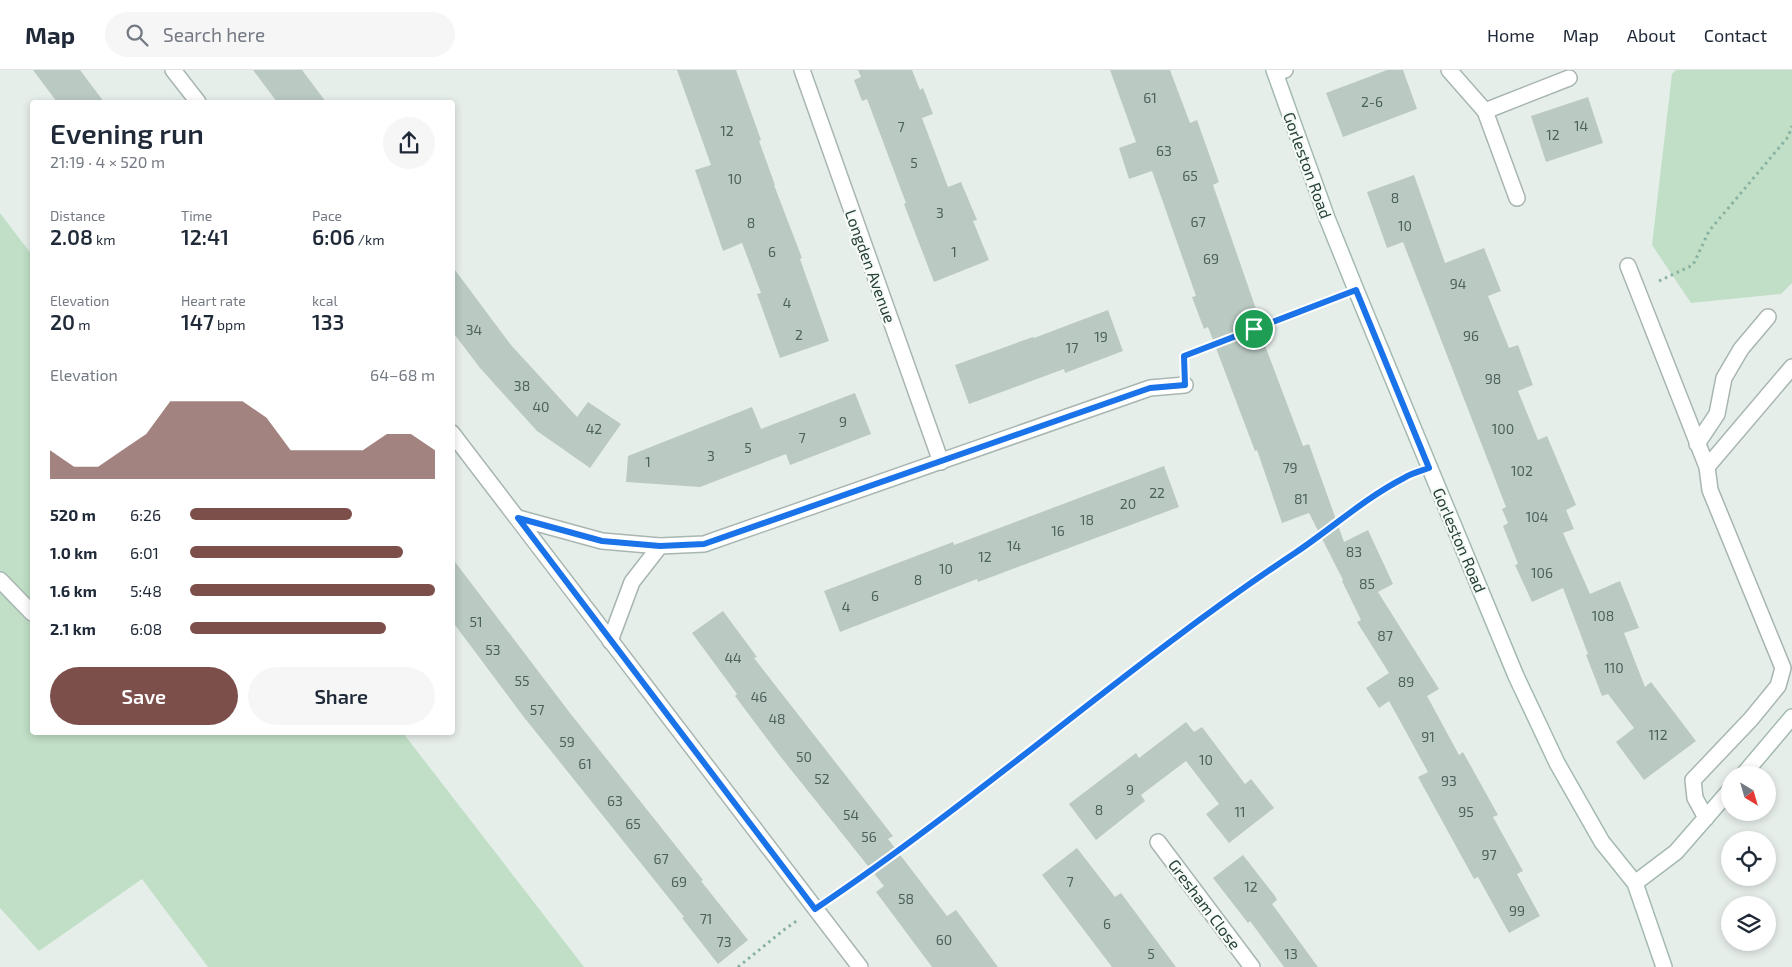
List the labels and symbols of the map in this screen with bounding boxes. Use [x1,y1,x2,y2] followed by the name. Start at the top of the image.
[1143,89,1157,106] house number: 61
[1361,93,1383,110] house number: 2-6
[1280,109,1336,221] street label: Gorleston Road
[1574,117,1588,134] house number: 14
[897,118,905,135] house number: 7
[720,122,734,139] house number: 12
[1546,126,1560,143] house number: 12
[1156,142,1172,159] house number: 63
[910,154,918,171] house number: 5
[1182,167,1198,184] house number: 65
[728,170,742,187] house number: 10
[1391,189,1399,206] house number: 8
[936,204,944,221] house number: 3
[842,207,900,325] street label: Longden Avenue
[1190,213,1206,230] house number: 67
[747,214,755,231] house number: 8
[1398,217,1412,234] house number: 10
[768,243,776,260] house number: 6
[951,243,957,260] house number: 1
[1203,250,1219,267] house number: 69
[1450,275,1466,292] house number: 94
[783,294,791,311] house number: 4
[1233,308,1275,350] pin
[466,321,482,338] house number: 34
[795,326,803,343] house number: 2
[1463,327,1479,344] house number: 96
[1094,328,1108,345] house number: 19
[1066,339,1078,356] house number: 17
[1485,370,1501,387] house number: 98
[514,377,530,394] house number: 38
[532,398,550,415] house number: 40
[839,413,847,430] house number: 9
[586,420,602,437] house number: 42
[1492,420,1514,437] house number: 100
[798,429,806,446] house number: 7
[744,439,752,456] house number: 5
[707,447,715,464] house number: 3
[645,453,651,470] house number: 1
[1282,459,1298,476] house number: 79
[1511,462,1533,479] house number: 102
[1149,484,1165,501] house number: 22
[1429,485,1491,595] street label: Gorleston Road
[1294,490,1308,507] house number: 81
[1120,495,1136,512] house number: 20
[1526,508,1548,525] house number: 104
[1080,511,1094,528] house number: 18
[1051,522,1065,539] house number: 16
[1007,537,1021,554] house number: 14
[1346,543,1362,560] house number: 83
[978,548,992,565] house number: 12
[939,560,953,577] house number: 10
[1531,564,1553,581] house number: 106
[914,571,922,588] house number: 8
[1359,575,1375,592] house number: 85
[871,587,879,604] house number: 6
[842,598,850,615] house number: 4
[1592,607,1614,624] house number: 108
[469,613,483,630] house number: 51
[1377,627,1393,644] house number: 87
[485,641,501,658] house number: 53
[724,649,742,666] house number: 44
[1604,659,1624,676] house number: 110
[514,672,530,689] house number: 55
[1398,673,1414,690] house number: 89
[751,688,767,705] house number: 46
[530,701,544,718] house number: 57
[768,710,786,727] house number: 48
[1648,726,1668,743] house number: 112
[1421,728,1435,745] house number: 91
[559,733,575,750] house number: 59
[796,748,812,765] house number: 50
[1199,751,1213,768] house number: 10
[578,755,592,772] house number: 61
[1721,766,1776,821] north arrow
[814,770,830,787] house number: 52
[1441,772,1457,789] house number: 93
[1126,781,1134,798] house number: 9
[607,792,623,809] house number: 63
[1095,801,1103,818] house number: 8
[1234,803,1246,820] house number: 11
[1458,803,1474,820] house number: 95
[843,806,859,823] house number: 54
[625,815,641,832] house number: 65
[861,828,877,845] house number: 56
[1481,846,1497,863] house number: 97
[653,850,669,867] house number: 67
[1165,855,1245,953] street label: Gresham Close
[671,873,687,890] house number: 69
[1066,873,1074,890] house number: 7
[1244,878,1258,895] house number: 12
[898,890,914,907] house number: 58
[1509,902,1525,919] house number: 99
[700,910,712,927] house number: 71
[1103,915,1111,932] house number: 6
[936,931,952,948] house number: 60
[717,933,731,950] house number: 73
[1147,945,1155,962] house number: 5
[1284,945,1298,962] house number: 13

